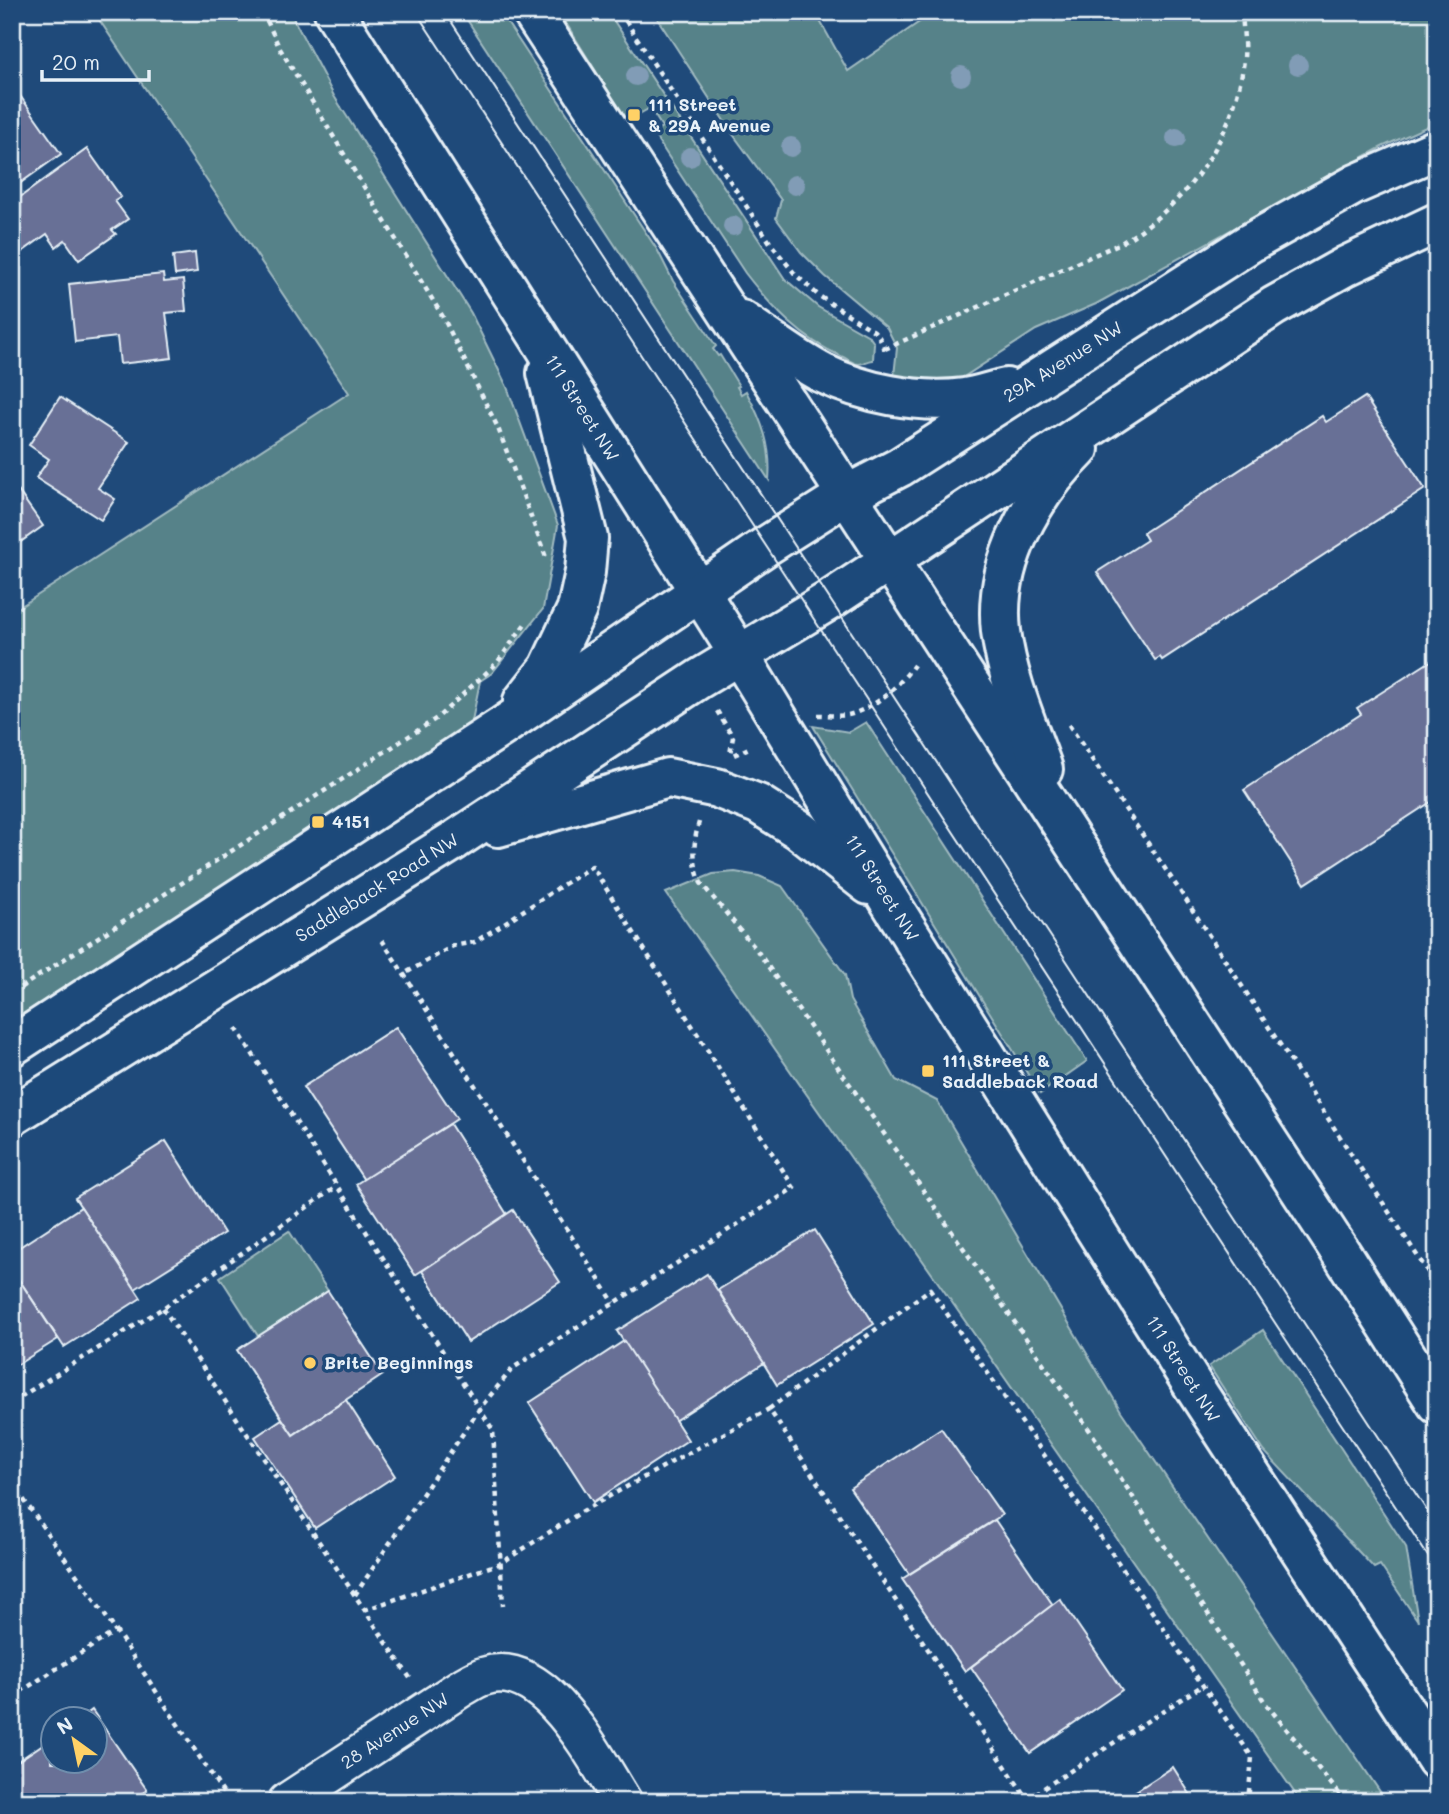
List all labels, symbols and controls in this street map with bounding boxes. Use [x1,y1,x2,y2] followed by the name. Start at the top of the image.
[42,38,149,82] scale bar
[52,48,100,75] text: 20 m
[648,92,771,137] place label: 111 Street & 29A Avenue
[626,107,642,123] marker: 111 Street & 29A Avenue
[998,315,1127,407] street label: 29A Avenue NW
[540,349,625,466] street label: 111 Street NW
[332,809,370,833] place label: 4151
[310,814,326,830] marker: 4151
[290,827,463,947] street label: Saddleback Road NW
[840,829,925,946] street label: 111 Street NW
[942,1048,1098,1093] place label: 111 Street & Saddleback Road
[920,1063,936,1079] marker: 111 Street & Saddleback Road
[1141,1310,1226,1427] street label: 111 Street NW
[324,1350,473,1374] place label: Brite Beginnings
[302,1355,318,1371] marker: Brite Beginnings
[336,1686,453,1774] street label: 28 Avenue NW
[38,1706,108,1776] north arrow
[52,1711,77,1740] text: N

